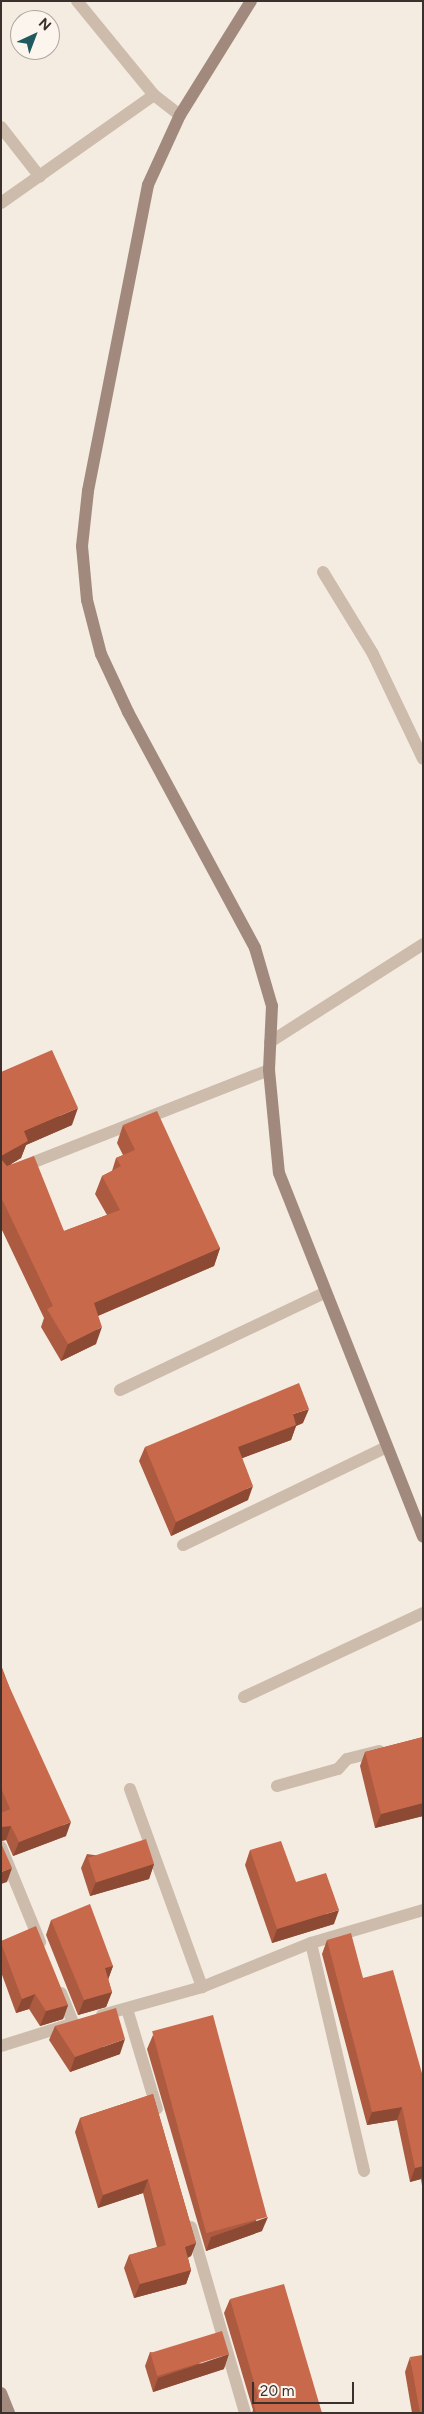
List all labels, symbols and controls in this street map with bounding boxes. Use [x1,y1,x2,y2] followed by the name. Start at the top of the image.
[10,10,60,60] north arrow
[35,14,55,34] text: N
[254,2372,356,2404] scale bar
[260,2382,294,2400] text: 20 m

